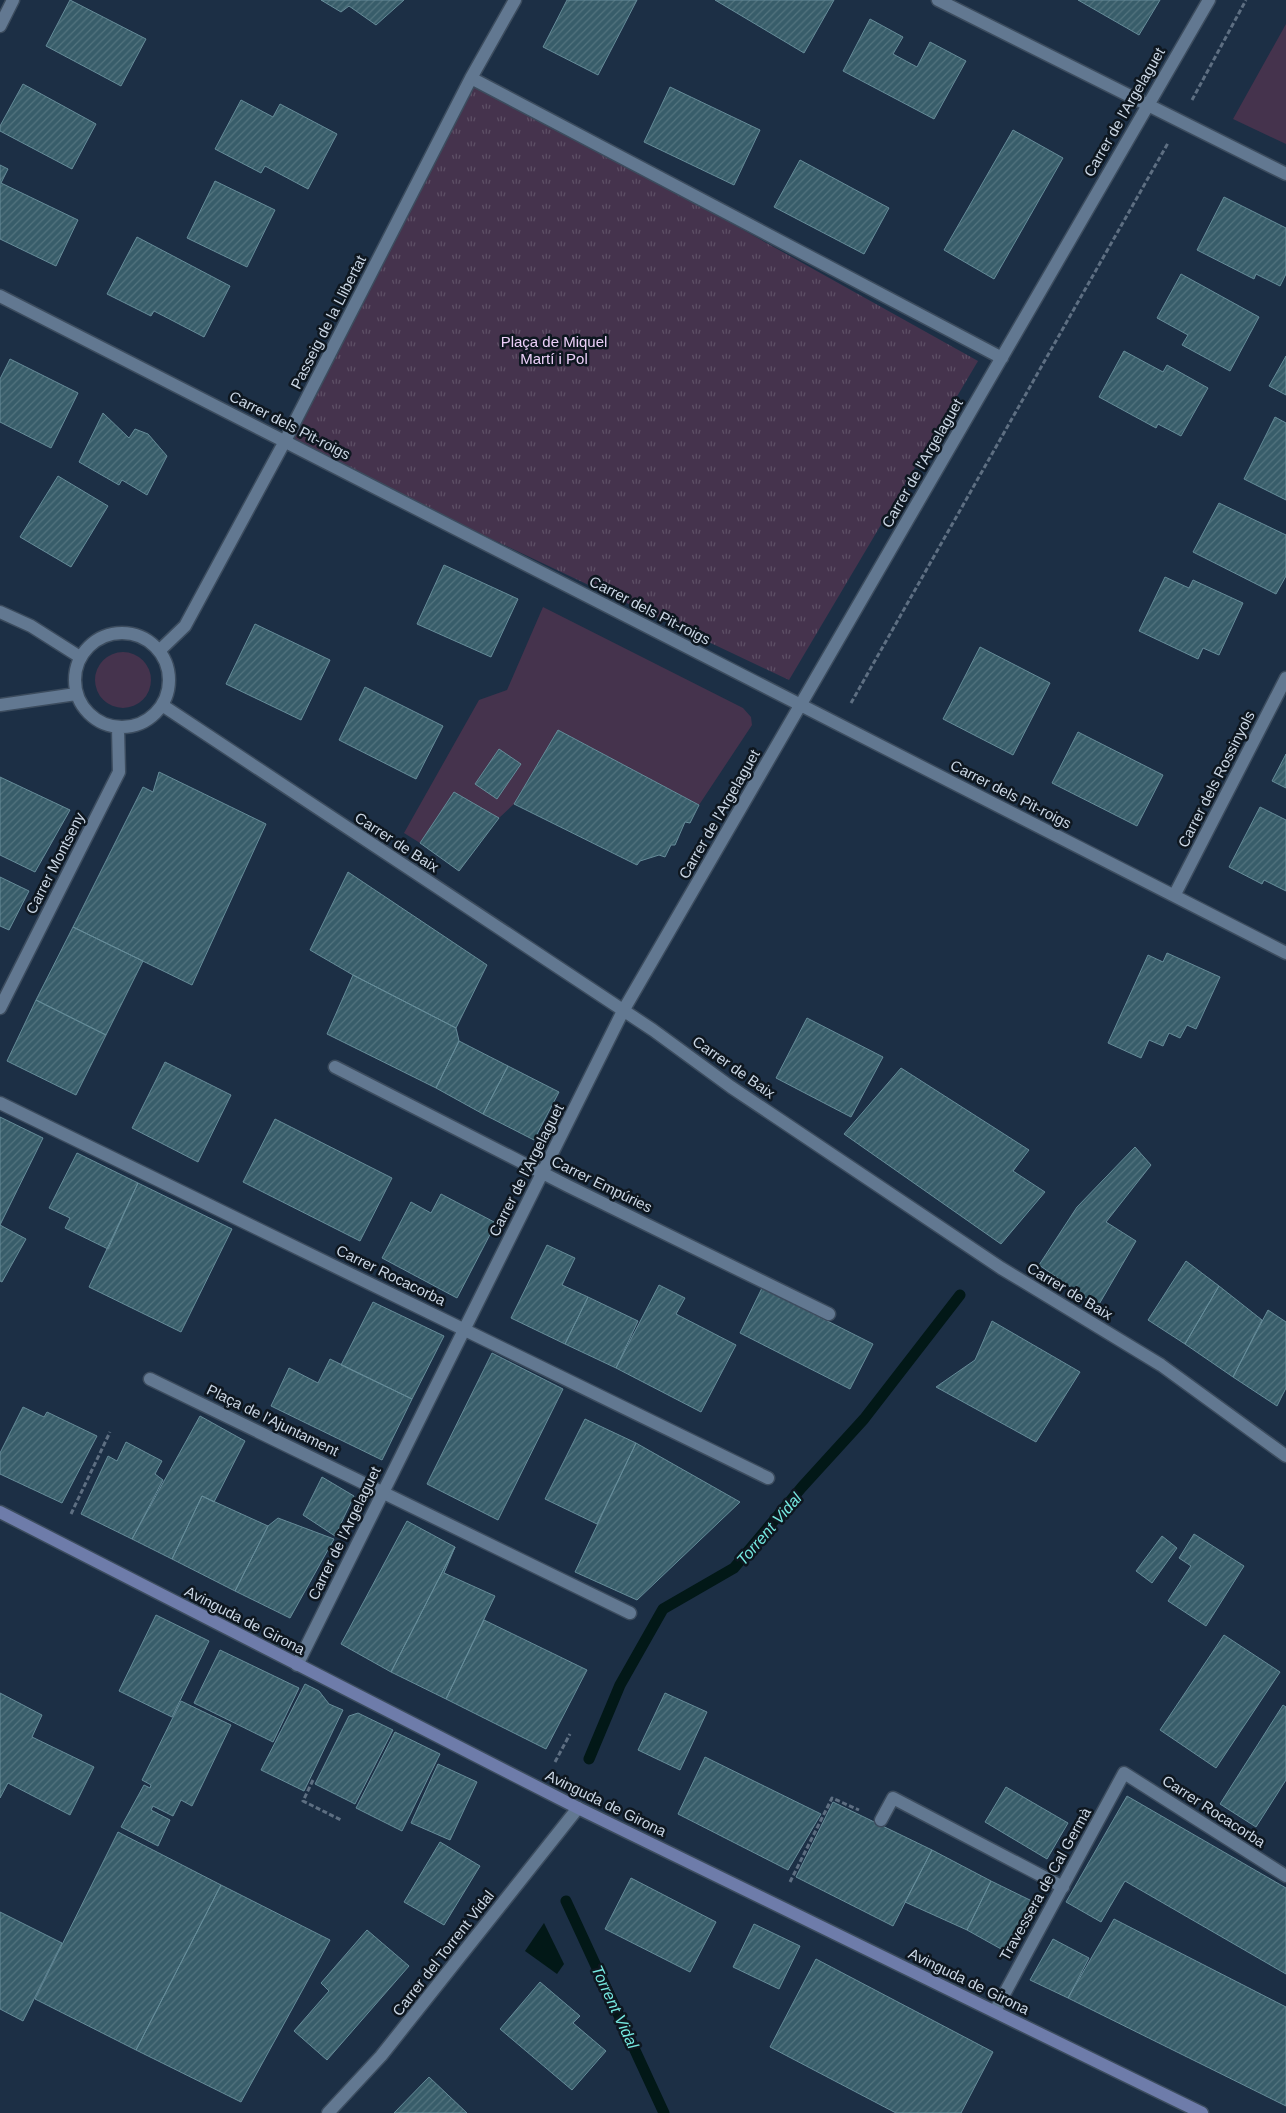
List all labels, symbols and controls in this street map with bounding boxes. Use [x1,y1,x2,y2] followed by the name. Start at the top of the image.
[1080,44,1168,180] street label: Carrer de l'Argelaguet
[287,252,369,392] street label: Passeig de la Llibertat
[501,333,607,367] park label: Plaça de Miquel Martí i Pol
[227,387,353,463] street label: Carrer dels Pit-roigs
[878,395,966,531] street label: Carrer de l'Argelaguet
[587,572,713,648] street label: Carrer dels Pit-roigs
[1174,708,1258,850] street label: Carrer dels Rossinyols
[675,746,763,882] street label: Carrer de l'Argelaguet
[948,756,1074,832] street label: Carrer dels Pit-roigs
[22,809,88,917] street label: Carrer Montseny
[352,809,443,876] street label: Carrer de Baix
[690,1032,779,1102] street label: Carrer de Baix
[485,1100,567,1239] street label: Carrer de l'Argelaguet
[549,1152,655,1216] street label: Carrer Empúries
[334,1241,449,1309] street label: Carrer Rocacorba
[1024,1259,1116,1323] street label: Carrer de Baix
[204,1381,342,1460] street label: Plaça de l'Ajuntament
[304,1463,384,1602] street label: Carrer de l'Argelaguet
[733,1489,805,1568] water label: Torrent Vidal
[182,1582,308,1658] street label: Avinguda de Girona
[543,1766,670,1840] street label: Avinguda de Girona
[1159,1771,1269,1851] street label: Carrer Rocacorba
[996,1804,1094,1963] street label: Travessera de Cal Germà
[389,1887,497,2019] street label: Carrer del Torrent Vidal
[906,1944,1033,2018] street label: Avinguda de Girona
[588,1963,642,2052] water label: Torrent Vidal

